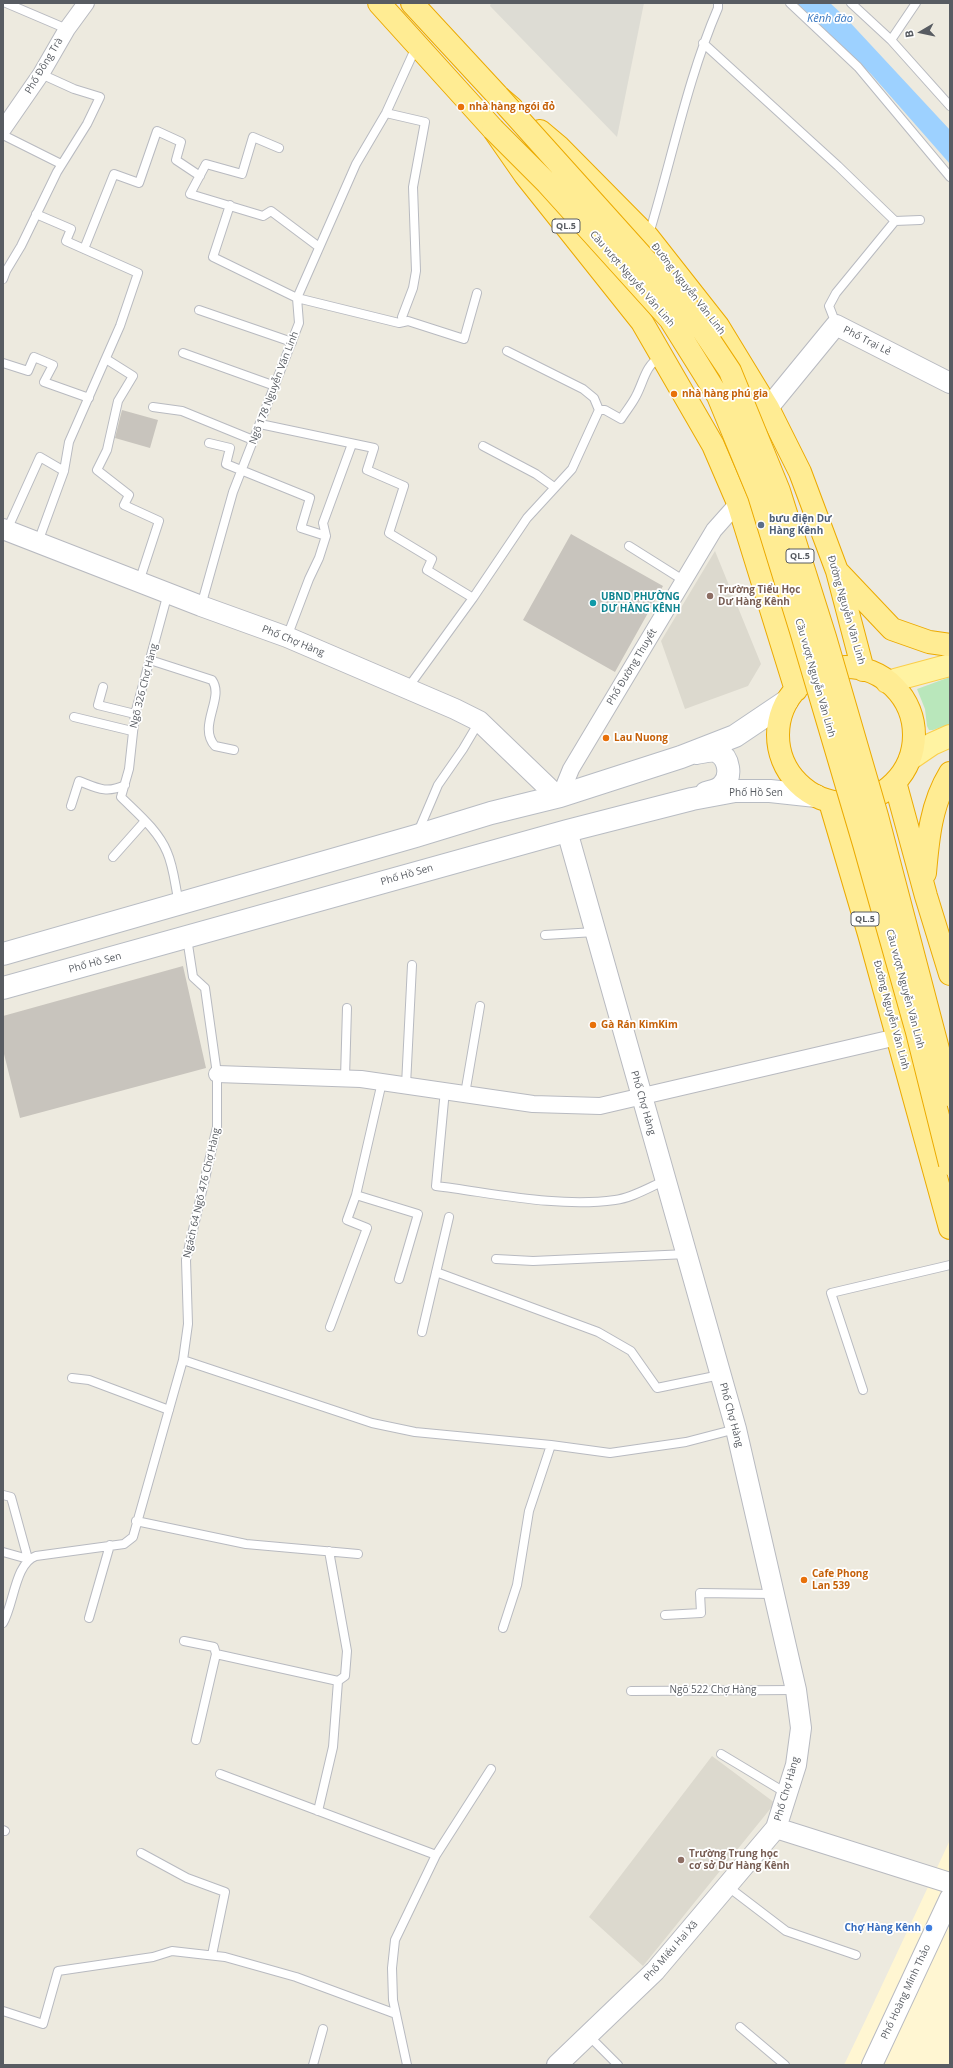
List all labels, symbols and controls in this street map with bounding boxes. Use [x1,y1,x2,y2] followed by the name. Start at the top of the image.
[807,12,853,26] water label: Kênh đào
[901,12,941,52] north arrow
[901,29,917,39] text: B
[23,36,65,96] street label: Phố Đông Trà
[469,101,555,113] place label: nhà hàng ngói đỏ
[456,102,466,112] marker: nhà hàng ngói đỏ
[552,219,580,233] road number: QL.5
[587,229,677,329] street label: Cầu vượt Nguyễn Văn Linh
[649,241,727,337] street label: Đường Nguyễn Văn Linh
[841,324,893,358] street label: Phố Trại Lẻ
[247,330,301,446] street label: Ngõ 178 Nguyễn Văn Linh
[682,388,768,400] place label: nhà hàng phú gia
[669,389,679,399] marker: nhà hàng phú gia
[769,513,832,536] place label: bưu điện Dư Hàng Kênh
[756,520,766,530] marker: bưu điện Dư Hàng Kênh
[786,549,814,563] road number: QL.5
[825,554,867,666] street label: Đường Nguyễn Văn Linh
[718,584,800,608] place label: Trường Tiểu Học Dư Hàng Kênh
[601,591,680,614] place label: UBND PHƯỜNG DƯ HÀNG KÊNH
[705,591,715,601] marker: Trường Tiểu Học Dư Hàng Kênh
[588,598,598,608] marker: UBND PHƯỜNG DƯ HÀNG KÊNH
[792,617,838,739] street label: Cầu vượt Nguyễn Văn Linh
[260,623,326,659] street label: Phố Chợ Hàng
[604,627,660,707] street label: Phố Đường Thuyết
[128,642,160,730] street label: Ngõ 326 Chợ Hàng
[614,732,668,744] place label: Lau Nuong
[601,733,611,743] marker: Lau Nuong
[729,787,783,799] street label: Phố Hồ Sen
[379,862,435,888] street label: Phố Hồ Sen
[851,912,879,926] road number: QL.5
[883,928,927,1050] street label: Cầu vượt Nguyễn Văn Linh
[67,950,123,976] street label: Phố Hồ Sen
[871,959,911,1071] street label: Đường Nguyễn Văn Linh
[601,1019,678,1031] place label: Gà Rán KimKim
[588,1020,598,1030] marker: Gà Rán KimKim
[628,1069,658,1137] street label: Phố Chợ Hàng
[181,1127,223,1259] street label: Ngách 64 Ngõ 476 Chợ Hàng
[717,1381,745,1449] street label: Phố Chợ Hàng
[812,1568,868,1592] place label: Cafe Phong Lan 539
[799,1575,809,1585] marker: Cafe Phong Lan 539
[670,1684,756,1696] street label: Ngõ 522 Chợ Hàng
[772,1755,802,1823] street label: Phố Chợ Hàng
[689,1848,790,1872] place label: Trường Trung học cơ sở Dư Hàng Kênh
[676,1855,686,1865] marker: Trường Trung học cơ sở Dư Hàng Kênh
[642,1918,700,1984] street label: Phố Miếu Hai Xã
[844,1922,921,1934] place label: Chợ Hàng Kênh
[924,1923,934,1933] marker: Chợ Hàng Kênh
[879,1943,933,2041] street label: Phố Hoàng Minh Thảo

